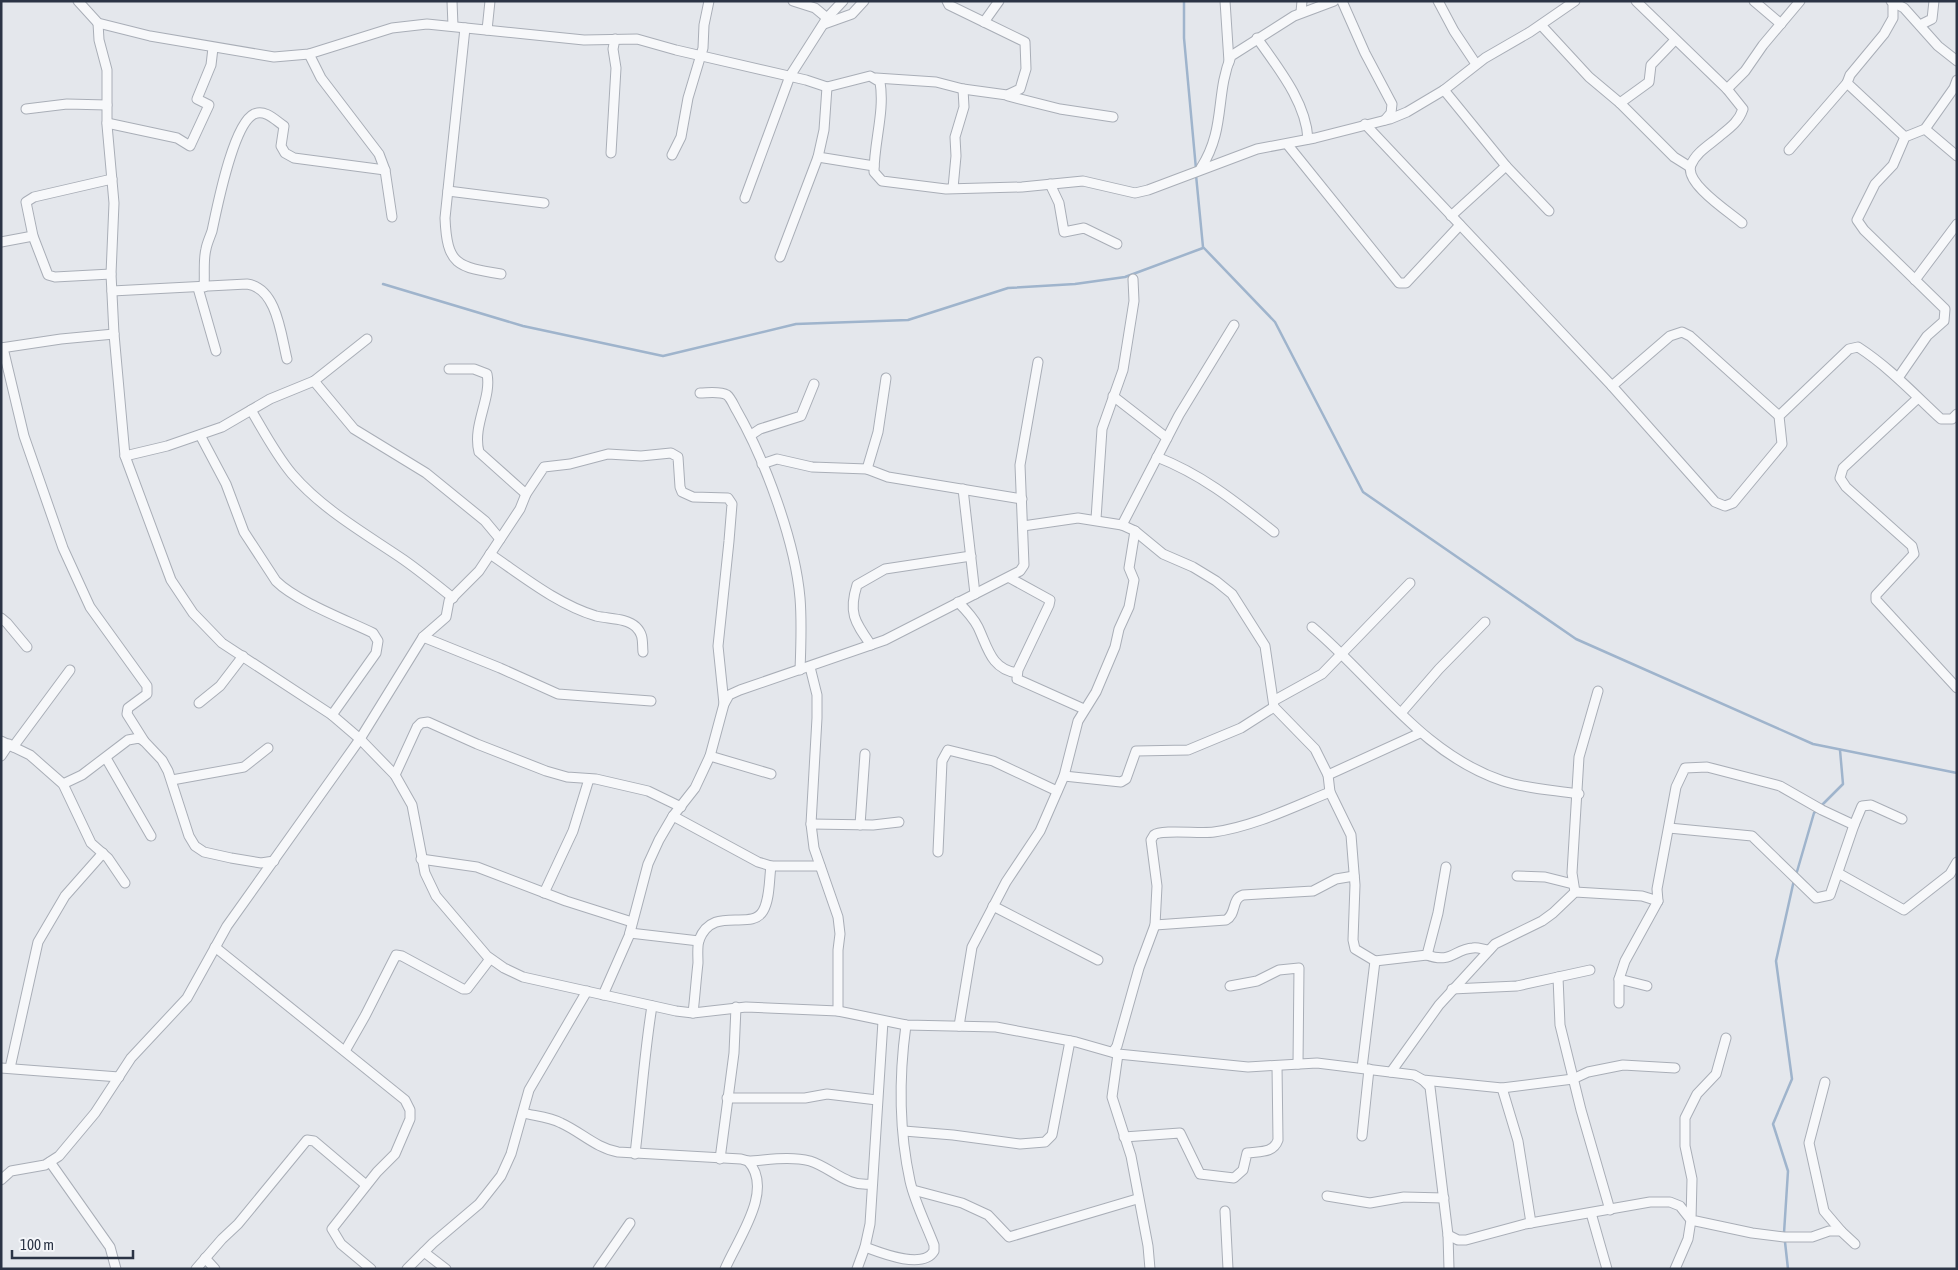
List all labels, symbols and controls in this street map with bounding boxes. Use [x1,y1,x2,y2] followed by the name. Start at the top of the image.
[12,1228,134,1260] scale bar
[20,1236,54,1253] text: 100 m

